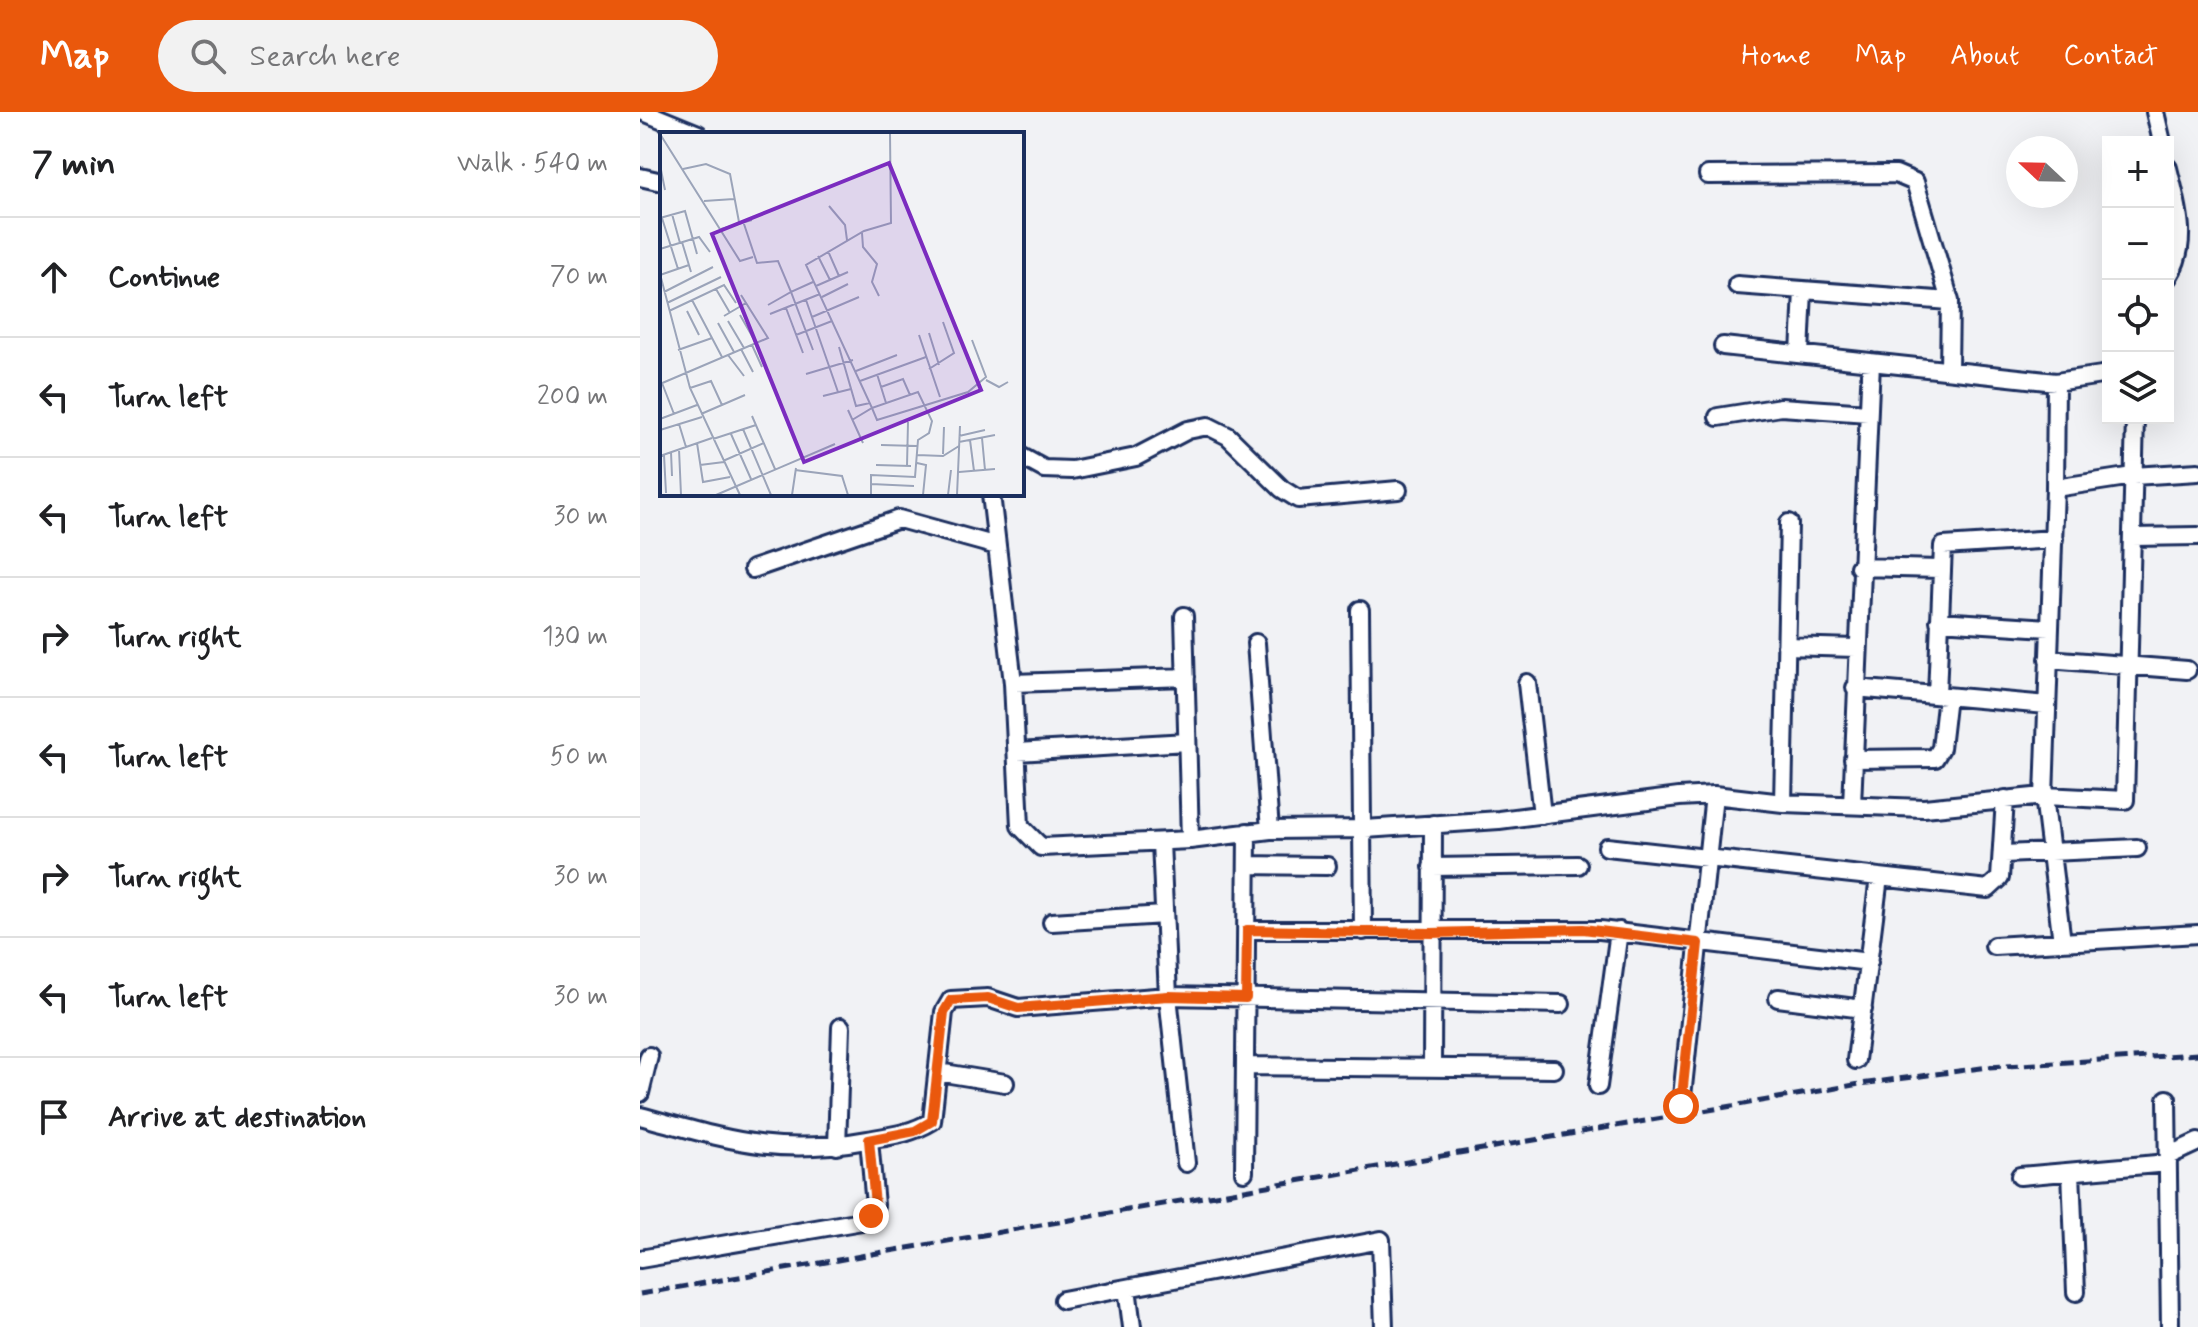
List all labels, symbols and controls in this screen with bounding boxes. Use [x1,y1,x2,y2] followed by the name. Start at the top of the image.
[158,20,718,92] search box
[40,32,110,81] text: Map
[186,34,230,78] icon: search
[250,37,401,76] text: Search here
[1741,38,1811,75] text: Home
[1855,38,1906,75] text: Map
[1950,38,2019,75] text: About
[2063,38,2158,75] text: Contact
[660,132,1024,496] inset map
[2006,136,2078,208] north arrow
[2102,136,2174,424] map controls
[2102,136,2174,208] button: +
[32,142,116,187] text: 7 min
[457,147,608,181] text: Walk · 540 m
[2102,208,2174,280] button: −
[32,255,76,299] icon: ahead
[108,258,220,297] text: Continue
[550,260,608,294] text: 70 m
[2102,280,2174,352] button: locate
[2102,352,2174,424] button: layers
[32,375,76,419] icon: left
[108,378,228,417] text: Turn left
[537,380,608,414] text: 200 m
[32,495,76,539] icon: left
[108,498,228,537] text: Turn left
[554,500,608,534] text: 30 m
[32,615,76,659] icon: right
[108,618,241,657] text: Turn right
[542,620,608,654] text: 130 m
[32,735,76,779] icon: left
[108,738,228,777] text: Turn left
[550,740,608,774] text: 50 m
[32,855,76,899] icon: right
[108,858,241,897] text: Turn right
[554,860,608,894] text: 30 m
[32,975,76,1019] icon: left
[108,978,228,1017] text: Turn left
[554,980,608,1014] text: 30 m
[1663,1088,1699,1124] route start
[32,1095,76,1139] icon: arrive
[108,1098,366,1137] text: Arrive at destination
[853,1198,889,1234] route end

